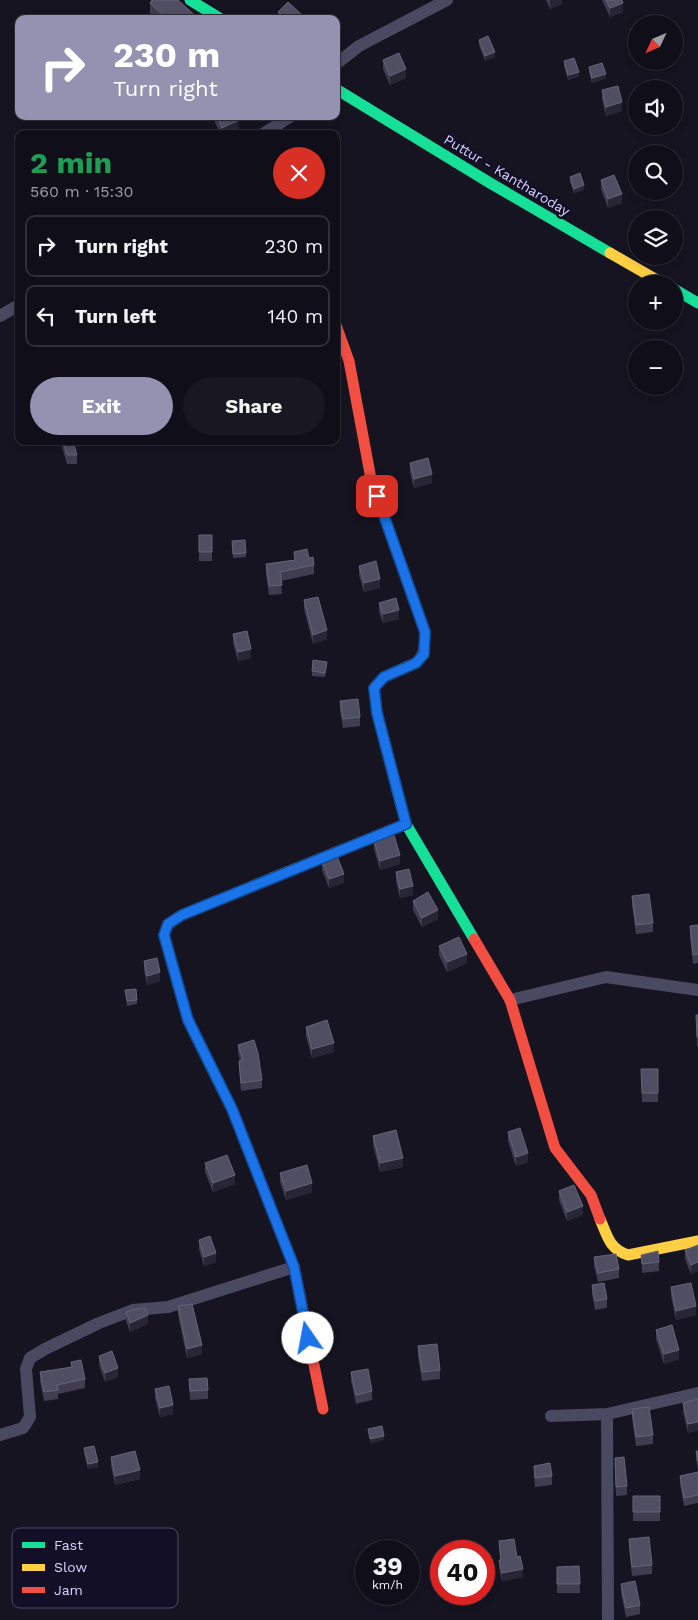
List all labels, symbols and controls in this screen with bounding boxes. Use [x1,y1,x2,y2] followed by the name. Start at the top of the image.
[628,15,682,70] north arrow
[628,15,683,395] map controls
[113,34,220,76] text: 230 m
[30,35,95,100] icon: right
[113,76,218,101] text: Turn right
[628,80,683,135] button: sound
[441,131,574,219] street label: Puttur - Kantharoday
[30,145,112,180] text: 2 min
[628,145,683,200] button: search
[273,147,325,199] button: close
[30,182,133,201] text: 560 m · 15:30
[628,210,683,265] button: layers
[32,232,60,260] icon: right
[75,235,168,258] text: Turn right
[264,235,323,258] text: 230 m
[628,275,683,330] button: +
[32,302,60,330] icon: left
[75,305,156,328] text: Turn left
[268,305,323,328] text: 140 m
[628,340,683,395] button: −
[30,377,173,435] button: Exit
[183,377,325,435] button: Share
[356,475,398,517] pin
[363,482,391,510] icon: arrive
[281,1311,333,1363] position arrow
[12,1528,178,1608] legend
[54,1537,83,1553] text: Fast
[430,1540,495,1605] speed limit sign: 40
[372,1552,403,1581] text: 39
[54,1559,87,1575] text: Slow
[372,1578,403,1592] text: km/h
[54,1582,83,1598] text: Jam

